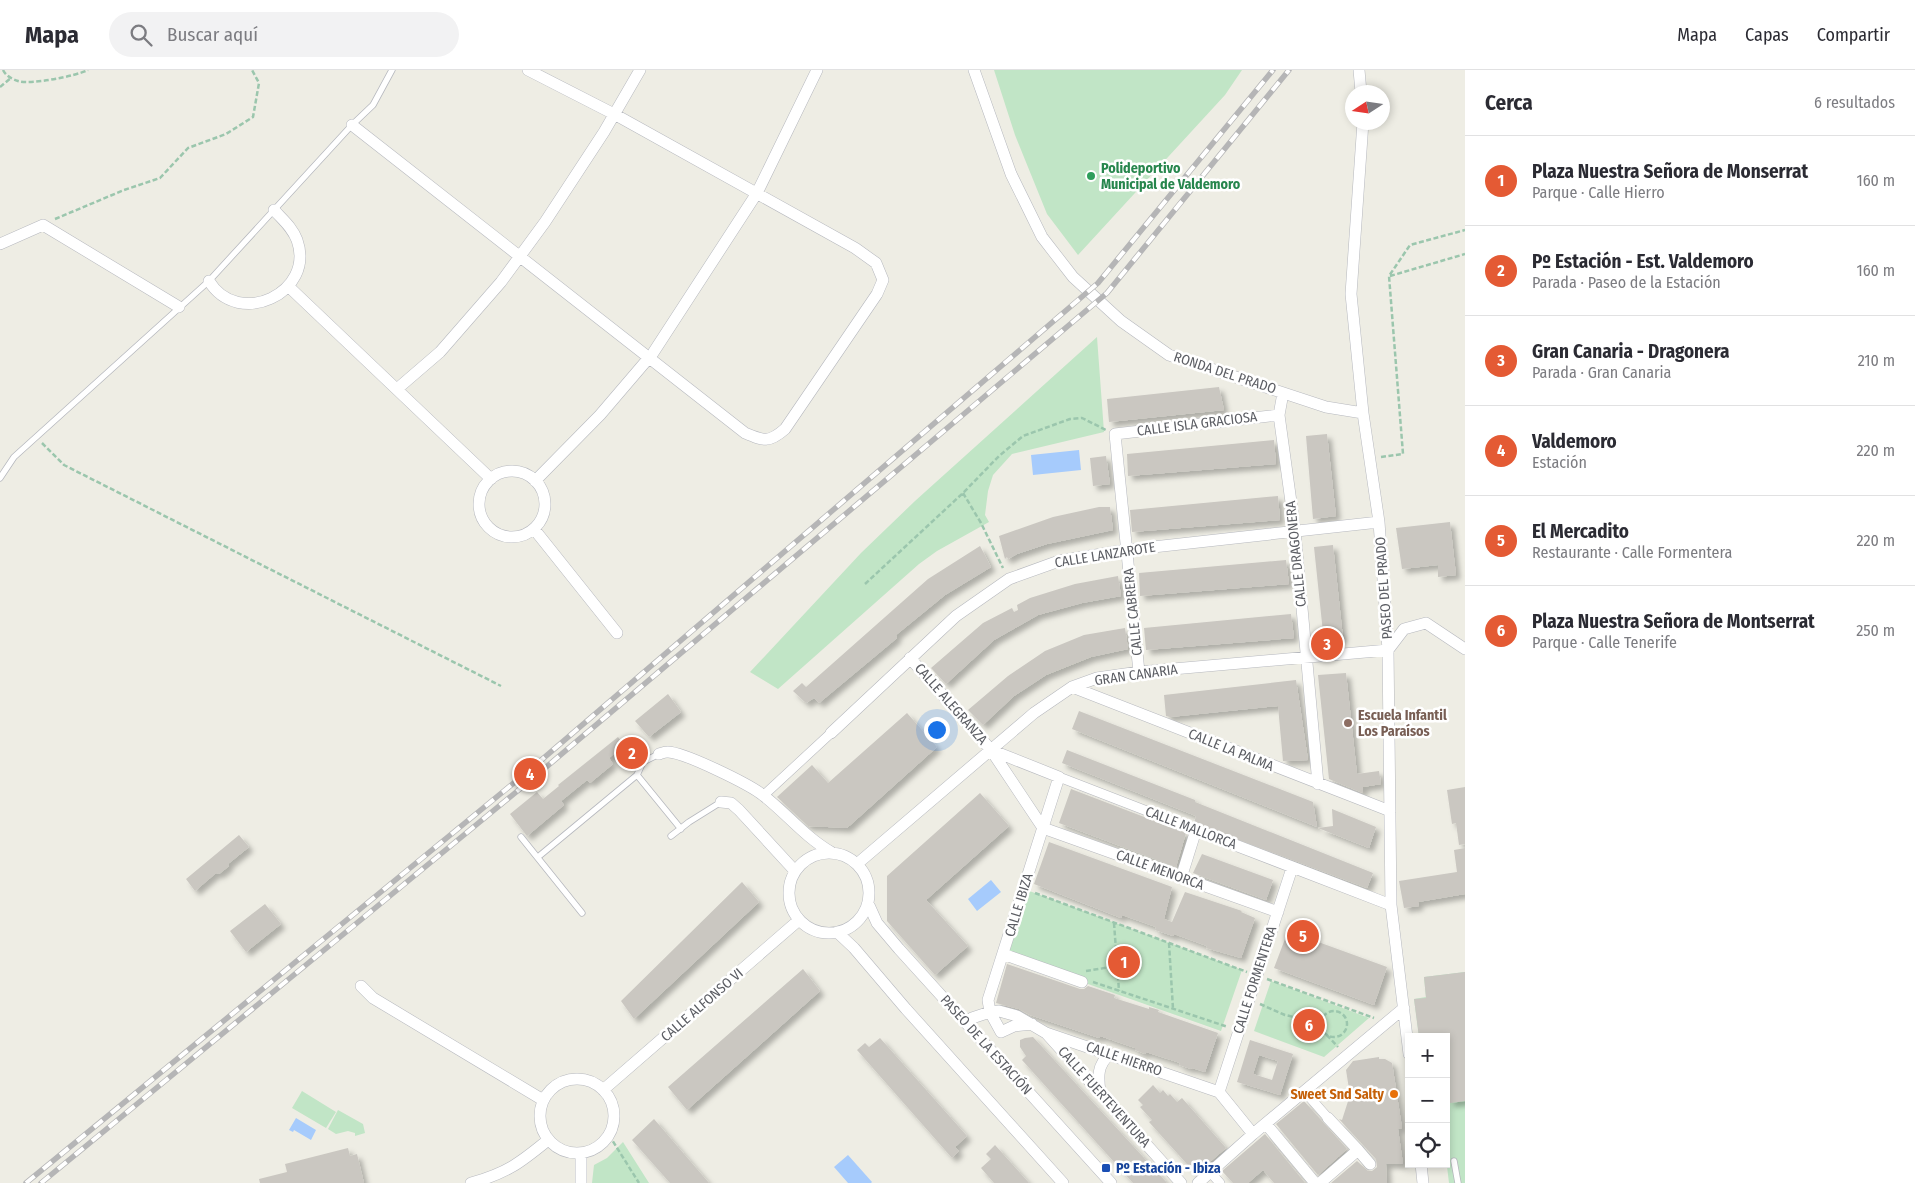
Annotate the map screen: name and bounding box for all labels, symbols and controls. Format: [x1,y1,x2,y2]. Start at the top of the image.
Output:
search box [109,12,459,57]
text: Mapa [25,21,79,49]
icon: search [127,21,155,49]
text: Buscar aquí [167,23,258,46]
text: Mapa [1677,24,1717,46]
text: Capas [1745,24,1789,46]
text: Compartir [1817,24,1890,46]
north arrow [1345,85,1390,130]
text: Cerca [1485,90,1533,116]
text: 6 resultados [1814,93,1895,112]
place label: Polideportivo Municipal de Valdemoro [1101,160,1241,193]
text: Plaza Nuestra Señora de Monserrat [1532,160,1808,183]
marker: Polideportivo Municipal de Valdemoro [1085,170,1097,182]
text: 1 [1498,171,1504,190]
text: 160 m [1856,171,1895,190]
text: Parque · Calle Hierro [1532,183,1665,202]
text: Pº Estación - Est. Valdemoro [1532,250,1754,273]
text: 2 [1497,261,1505,280]
text: 160 m [1856,261,1895,280]
text: Parada · Paseo de la Estación [1532,273,1721,292]
text: Gran Canaria - Dragonera [1532,340,1730,363]
street label: RONDA DEL PRADO [1172,348,1279,398]
text: 3 [1497,351,1505,370]
text: 210 m [1858,351,1895,370]
text: Parada · Gran Canaria [1532,363,1671,382]
street label: CALLE ISLA GRACIOSA [1136,408,1259,440]
text: Valdemoro [1532,430,1617,453]
text: 4 [1497,441,1505,460]
text: 220 m [1856,441,1895,460]
text: Estación [1532,453,1587,472]
street label: CALLE DRAGONERA [1282,499,1310,608]
text: El Mercadito [1532,520,1629,543]
text: 5 [1497,531,1505,550]
text: 220 m [1856,531,1895,550]
street label: PASEO DEL PRADO [1372,536,1396,640]
street label: CALLE LANZAROTE [1053,539,1157,571]
text: Restaurante · Calle Formentera [1532,543,1732,562]
street label: CALLE CABRERA [1120,567,1146,657]
text: Plaza Nuestra Señora de Montserrat [1532,610,1815,633]
text: 6 [1497,621,1505,640]
text: 250 m [1856,621,1895,640]
pin: 3 [1311,625,1343,663]
text: Parque · Calle Tenerife [1532,633,1677,652]
street label: CALLE ALEGRANZA [911,660,991,749]
street label: GRAN CANARIA [1093,661,1179,689]
place label: Escuela Infantil Los Paraísos [1358,707,1447,740]
your location [924,717,950,743]
marker: Escuela Infantil Los Paraísos [1342,717,1354,729]
street label: CALLE LA PALMA [1186,725,1277,775]
pin: 2 [616,734,648,772]
pin: 4 [514,755,546,793]
street label: CALLE MALLORCA [1143,803,1240,853]
street label: CALLE MENORCA [1114,846,1207,894]
street label: CALLE IBIZA [1001,870,1037,939]
pin: 5 [1287,917,1319,955]
street label: CALLE FORMENTERA [1230,923,1281,1036]
pin: 1 [1108,943,1140,981]
street label: CALLE ALFONSO VI [657,965,747,1045]
street label: PASEO DE LA ESTACIÓN [937,991,1036,1098]
pin: 6 [1293,1006,1325,1044]
map controls [1405,1033,1450,1168]
button: + [1405,1033,1450,1078]
street label: CALLE HIERRO [1084,1038,1164,1080]
street label: CALLE FUERTEVENTURA [1054,1043,1154,1151]
button: − [1405,1078,1450,1123]
place label: Sweet Snd Salty [1290,1086,1384,1103]
marker: Sweet Snd Salty [1388,1088,1400,1100]
button: locate [1405,1123,1450,1168]
place label: Pº Estación - Ibiza [1116,1160,1221,1177]
marker: Pº Estación - Ibiza [1100,1162,1112,1174]

